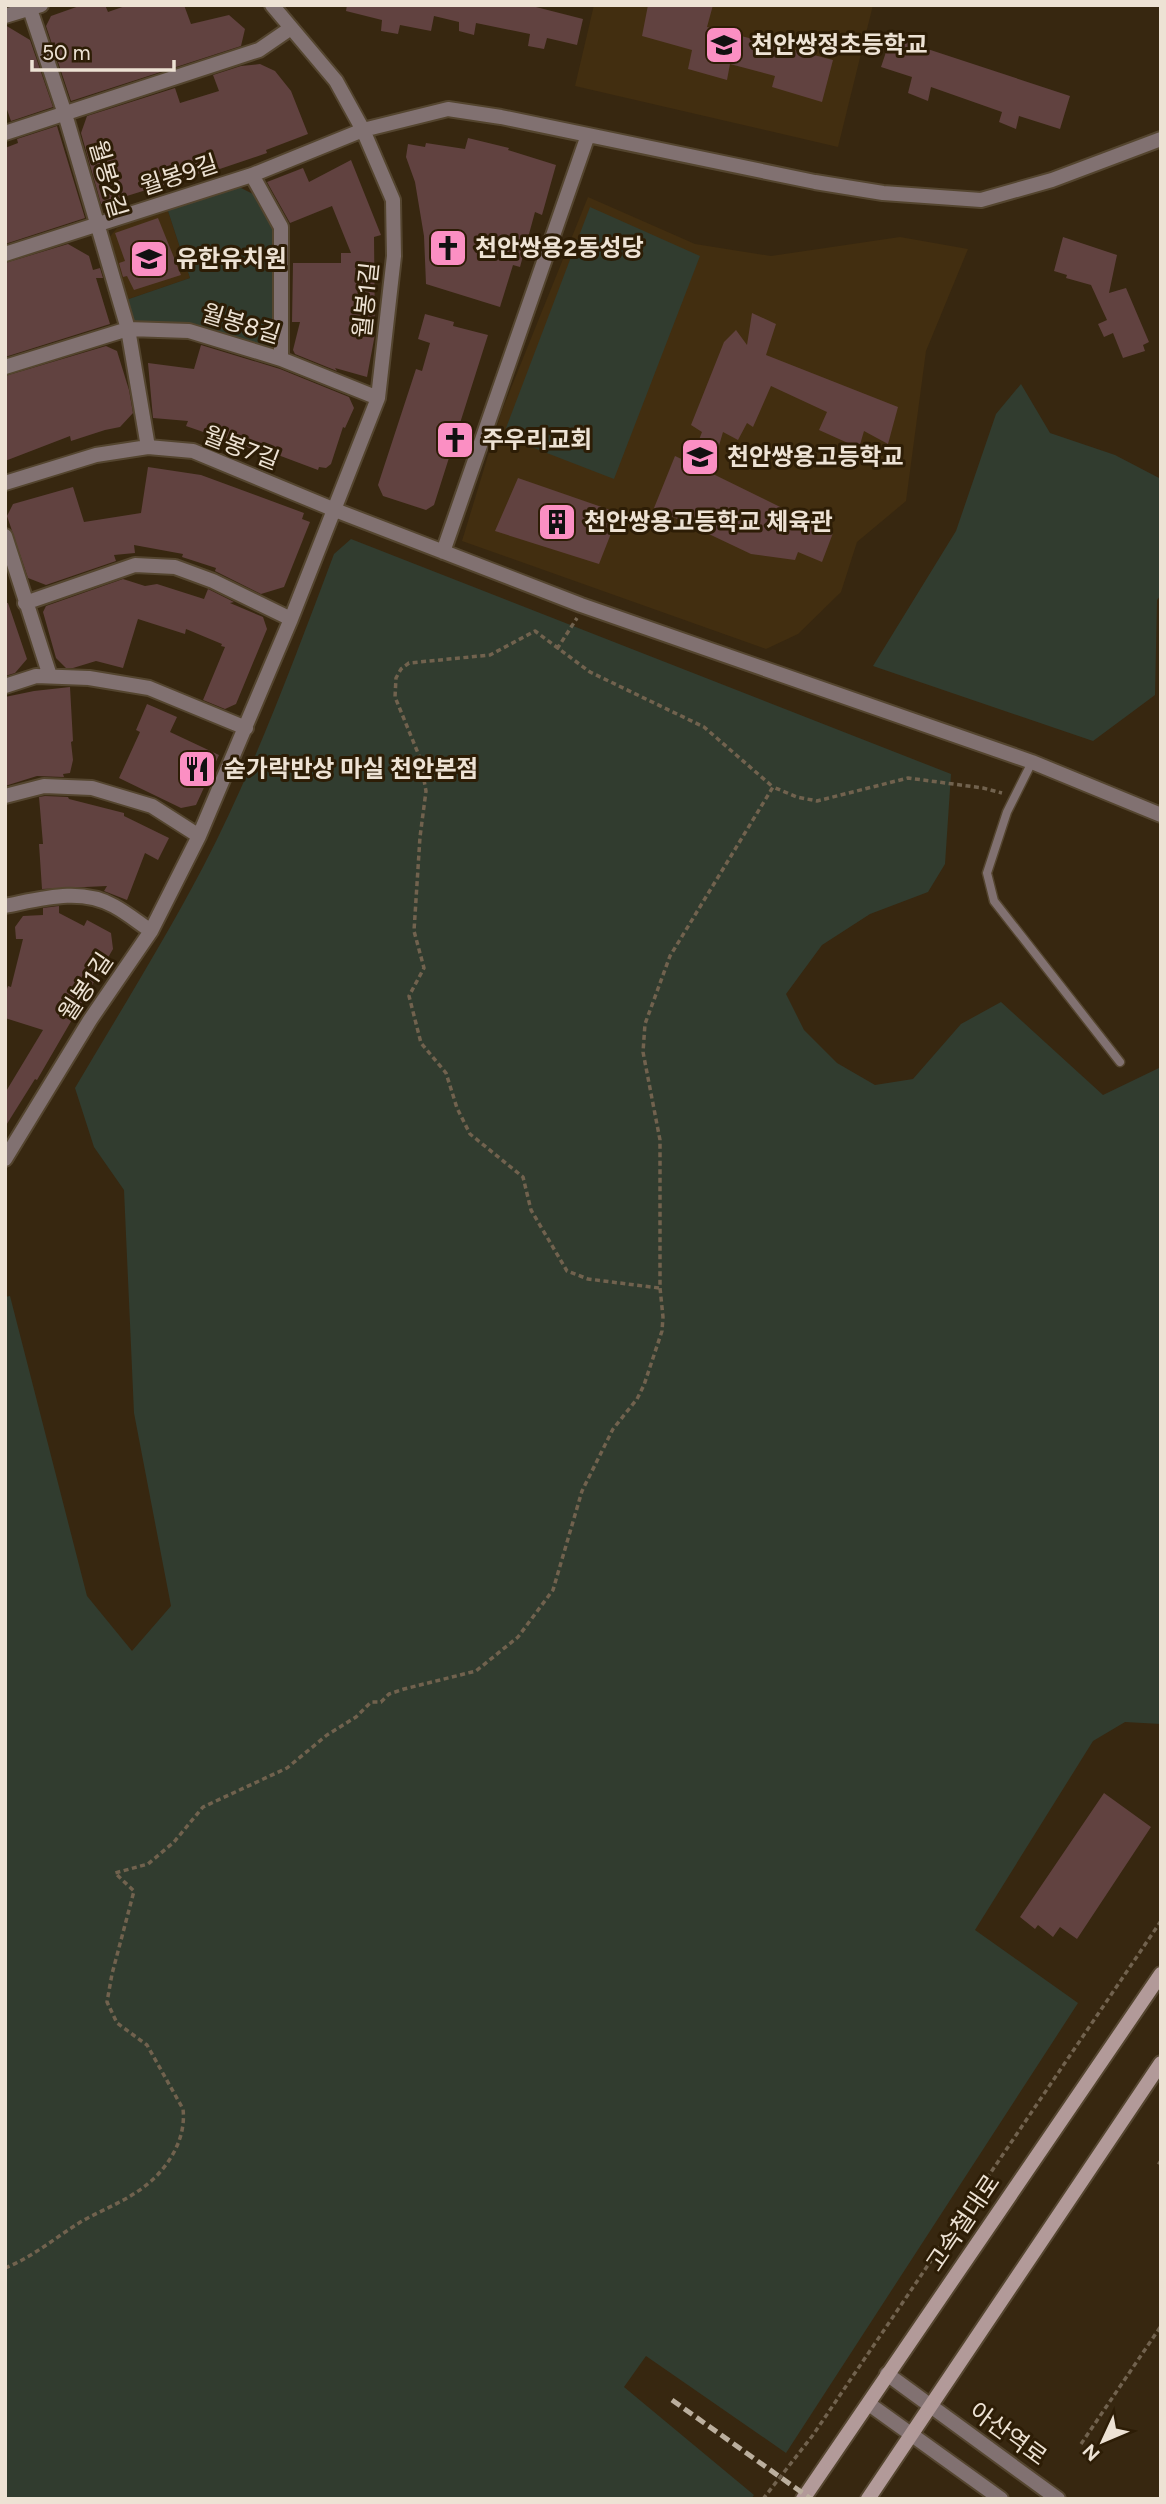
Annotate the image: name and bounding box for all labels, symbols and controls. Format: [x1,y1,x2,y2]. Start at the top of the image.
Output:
school or university icon: 천안쌍정초등학교 [703,24,745,66]
scale bar [32,28,173,72]
place label: 천안쌍정초등학교 [751,30,928,59]
text: 50 m [42,40,91,65]
street label: 월봉2길 [84,137,133,221]
street label: 월봉9길 [136,148,221,201]
church icon: 천안쌍용2동성당 [427,227,469,269]
place label: 천안쌍용2동성당 [475,233,643,262]
school or university icon: 유한유치원 [128,238,170,280]
place label: 유한유치원 [176,244,286,273]
street label: 월봉1길 [347,261,384,339]
street label: 월봉8길 [198,298,284,349]
church icon: 주우리교회 [434,419,476,461]
street label: 월봉7길 [199,420,283,475]
place label: 주우리교회 [482,425,592,454]
school or university icon: 천안쌍용고등학교 [679,436,721,478]
place label: 천안쌍용고등학교 [727,442,904,471]
building icon: 천안쌍용고등학교 체육관 [536,501,578,543]
place label: 천안쌍용고등학교 체육관 [584,507,833,536]
restaurant icon: 숟가락반상 마실 천안본점 [176,748,218,790]
place label: 숟가락반상 마실 천안본점 [224,754,478,783]
street label: 월봉1길 [52,947,119,1026]
street label: 고속철대로 [920,2169,1005,2277]
street label: 아산역로 [964,2396,1053,2471]
north arrow [1068,2406,1138,2476]
text: N [1078,2439,1105,2466]

